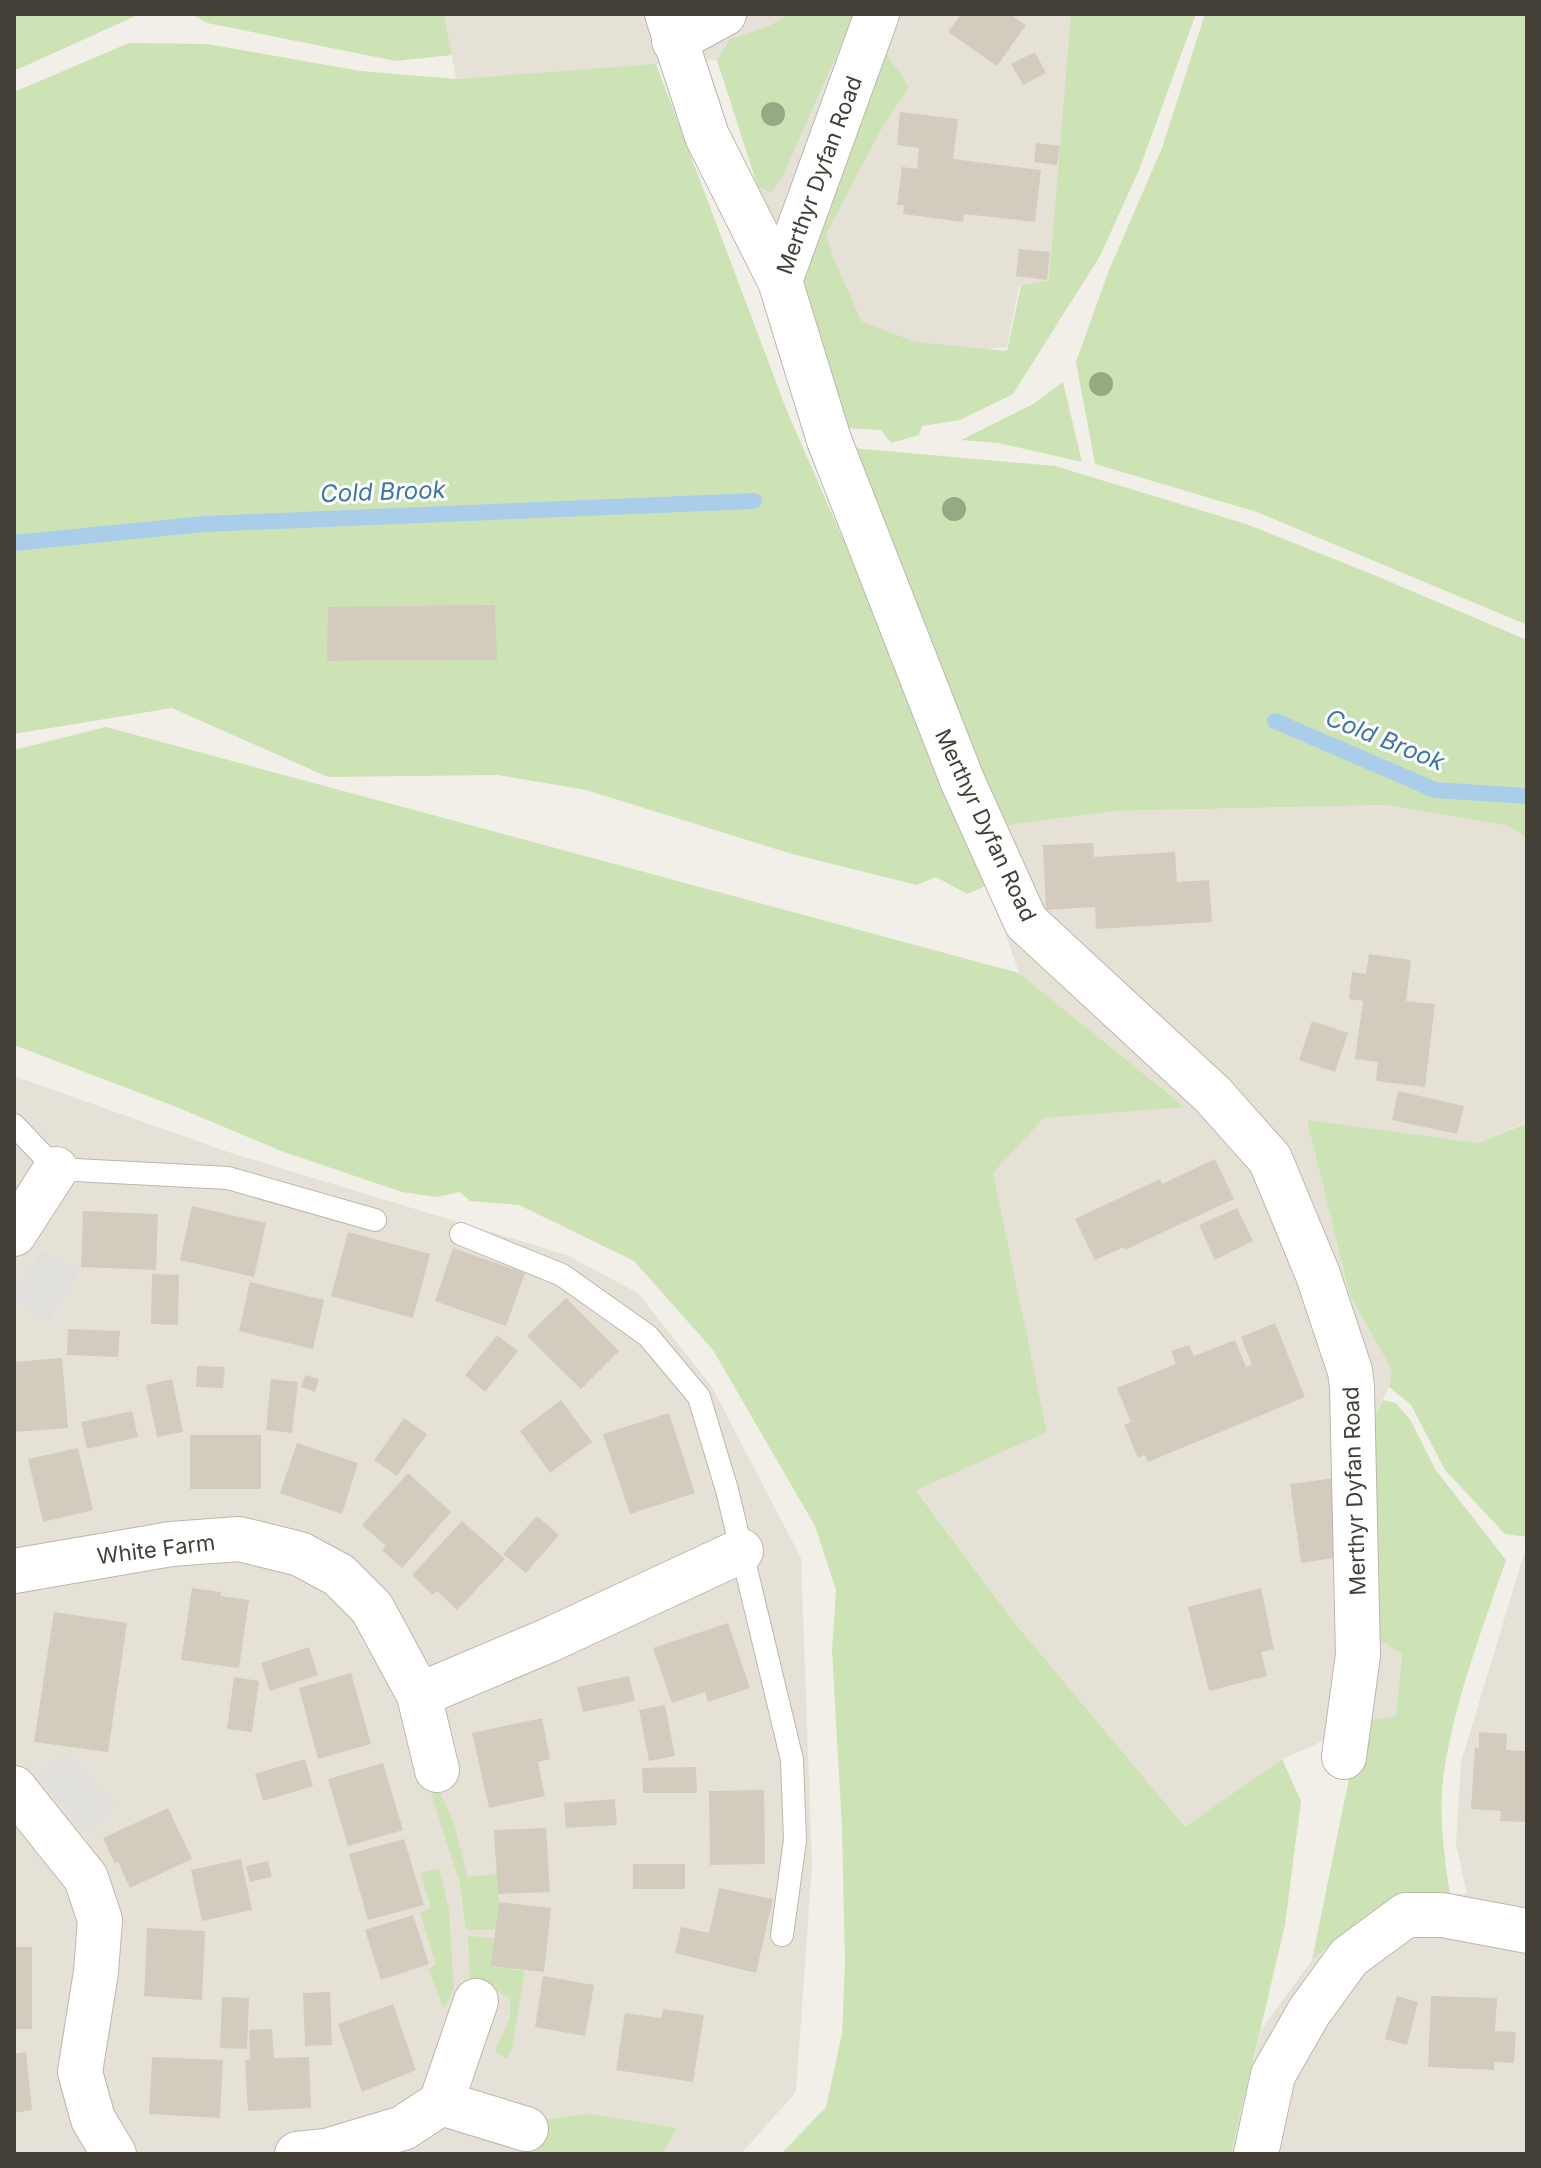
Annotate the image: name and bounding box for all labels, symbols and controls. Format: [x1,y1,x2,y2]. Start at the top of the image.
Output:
street label: Merthyr Dyfan Road [771,72,867,278]
water label: Cold Brook [320,475,447,508]
water label: Cold Brook [1322,703,1450,777]
street label: Merthyr Dyfan Road [930,725,1042,925]
street label: Merthyr Dyfan Road [1337,1386,1371,1596]
street label: White Farm [95,1529,217,1569]

